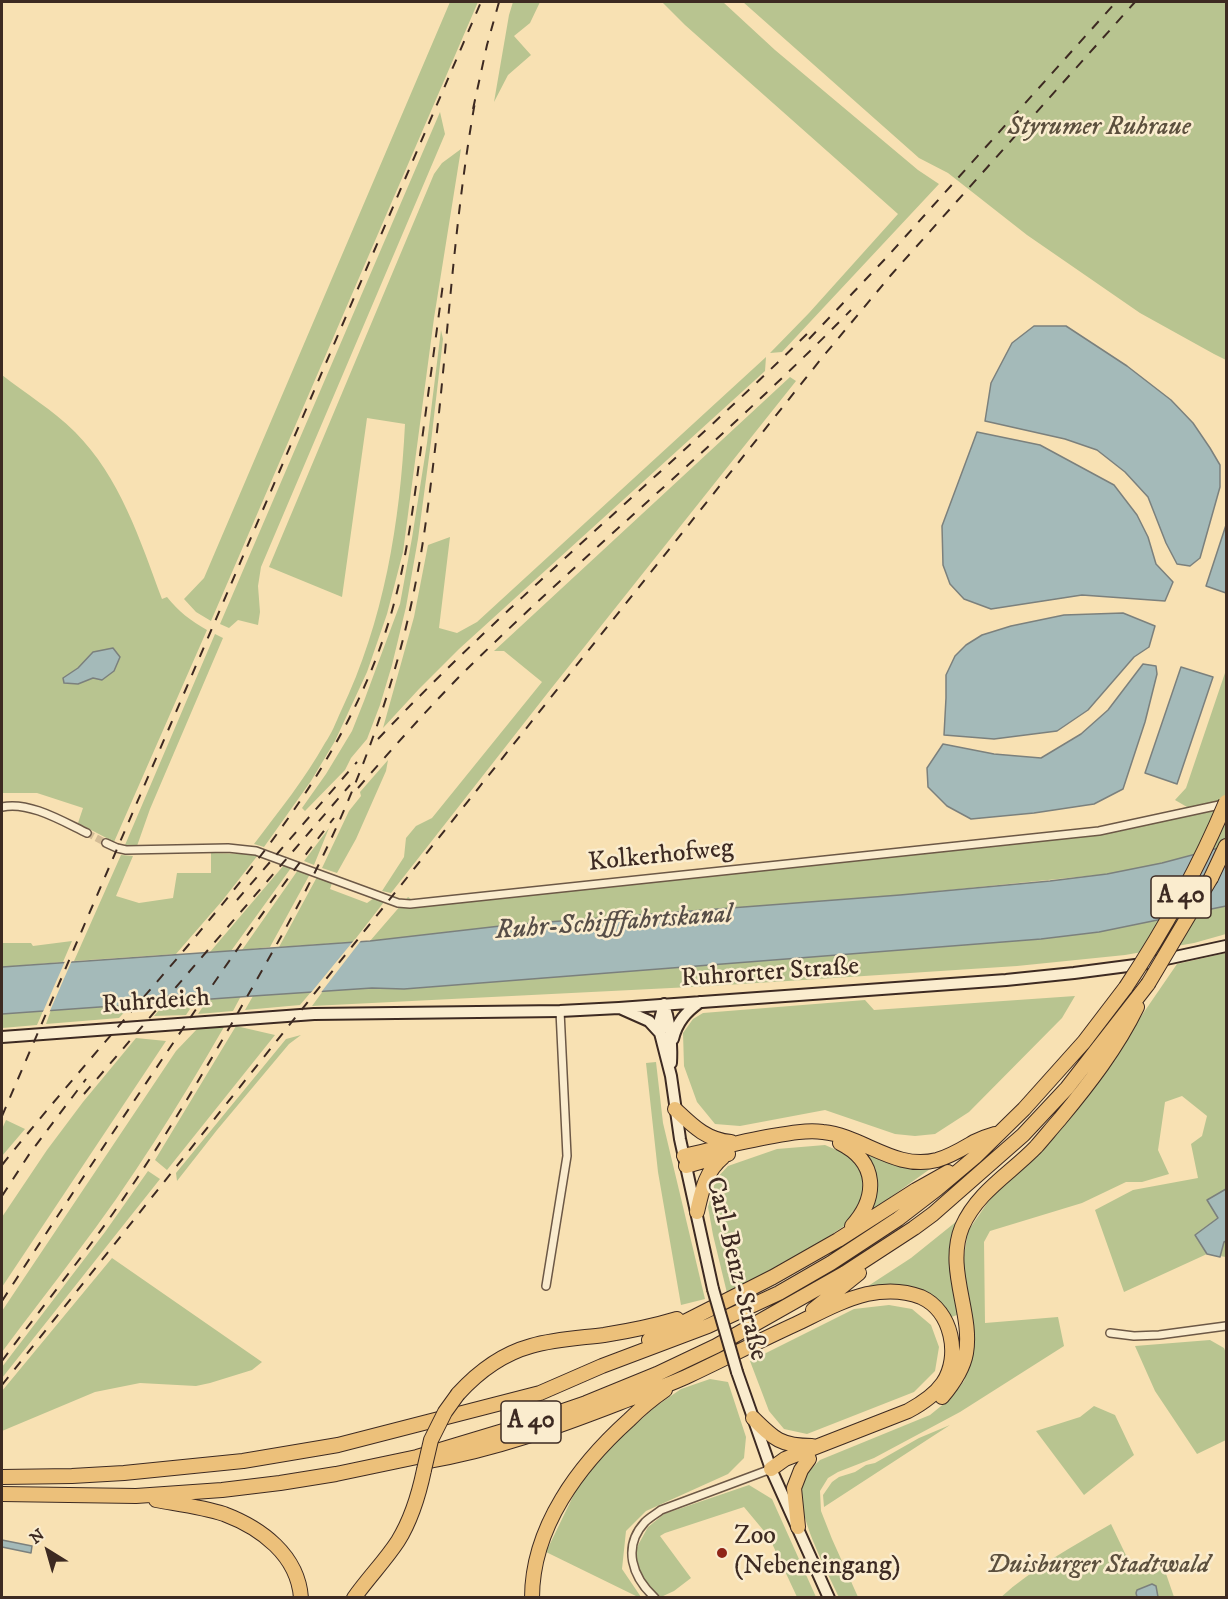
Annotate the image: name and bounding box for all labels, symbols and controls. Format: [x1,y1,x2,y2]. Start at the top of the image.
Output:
park label: Styrumer Ruhraue [1007,113,1191,145]
street label: Kolkerhofweg [587,834,735,880]
road number: A 40 [1151,876,1211,918]
water label: Ruhr-Schifffahrtskanal [494,900,734,948]
street label: Ruhrorter Straße [680,952,860,996]
street label: Ruhrdeich [101,984,211,1022]
street label: Carl-Benz-Straße [697,1174,773,1364]
road number: A 40 [501,1401,561,1443]
north arrow [18,1521,78,1581]
place label: Zoo (Nebeneingang) [734,1522,901,1583]
text: N [26,1525,48,1549]
marker: Zoo (Nebeneingang) [715,1546,729,1560]
park label: Duisburger Stadtwald [986,1551,1210,1583]

